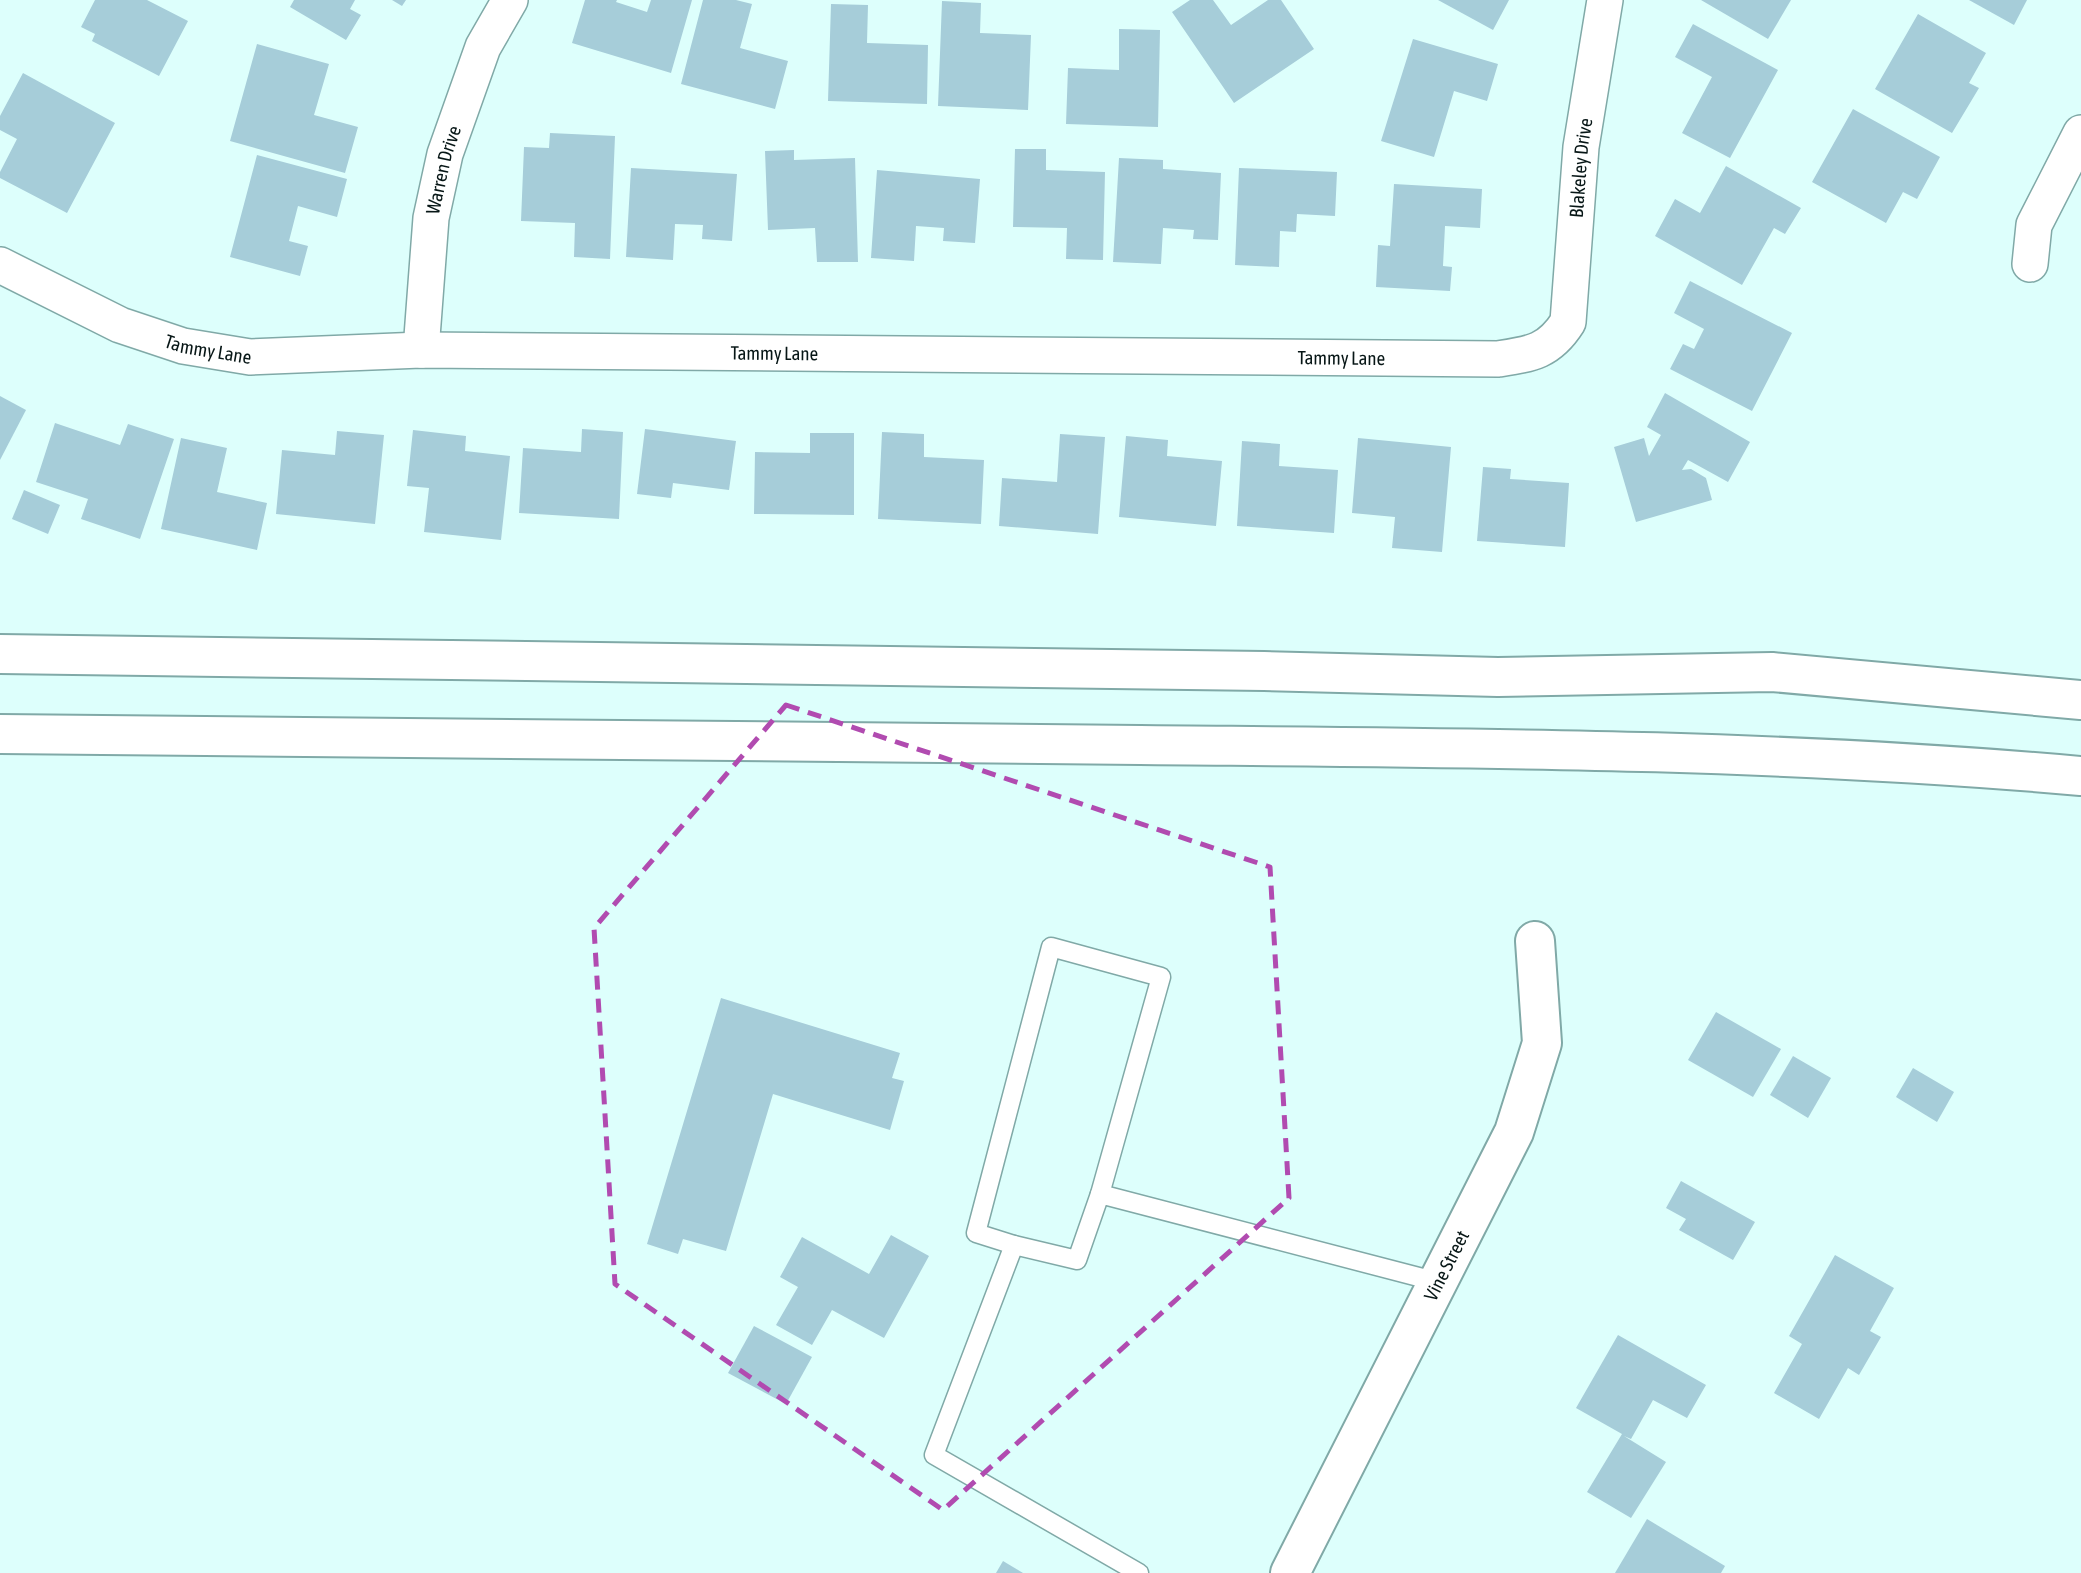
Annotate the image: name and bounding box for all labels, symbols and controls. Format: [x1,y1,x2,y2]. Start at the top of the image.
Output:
street label: Blakeley Drive [1565,116,1597,219]
street label: Warren Drive [421,123,465,216]
street label: Tammy Lane [162,330,253,368]
street label: Tammy Lane [730,342,818,364]
street label: Tammy Lane [1297,346,1385,369]
street label: Vine Street [1419,1227,1473,1304]

